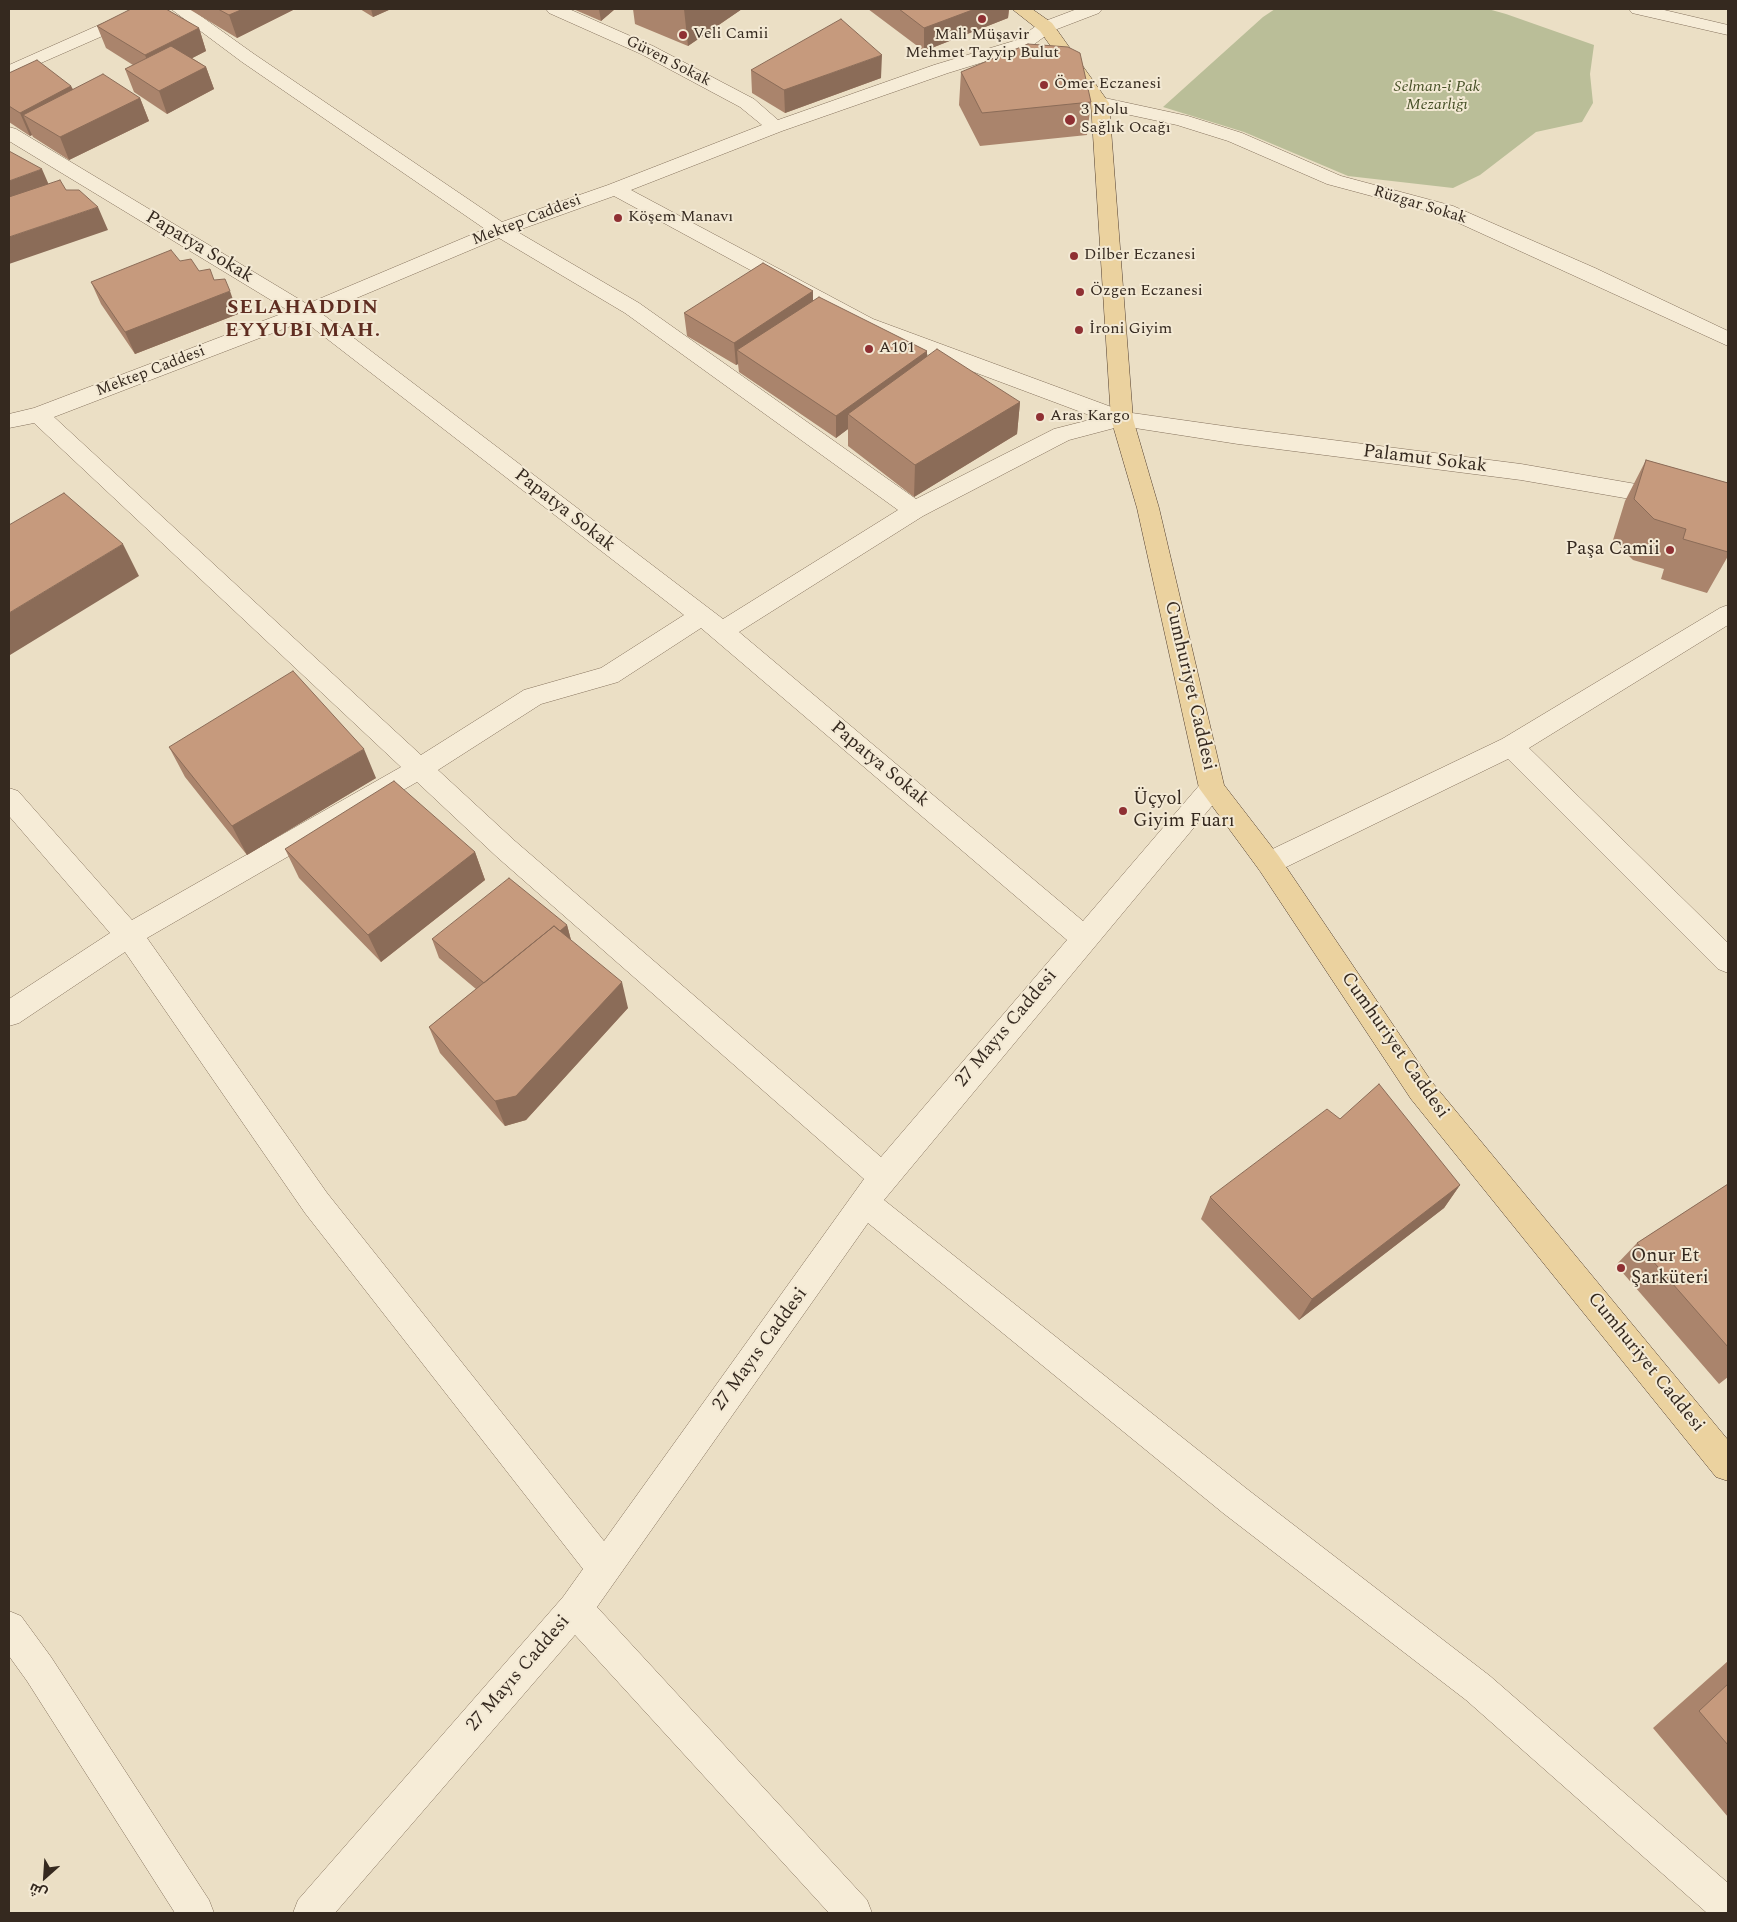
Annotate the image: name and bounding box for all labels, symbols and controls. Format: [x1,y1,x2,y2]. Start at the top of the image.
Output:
marker: Mali Müşavir Mehmet Tayyip Bulut [976,13,988,25]
place label: Veli Camii [693,25,769,45]
place label: Mali Müşavir Mehmet Tayyip Bulut [905,26,1059,64]
marker: Veli Camii [677,29,689,41]
street label: Güven Sokak [622,32,714,92]
place label: Ömer Eczanesi [1054,75,1161,95]
park label: Selman-i Pak Mezarlığı [1394,78,1480,116]
marker: Ömer Eczanesi [1038,79,1050,91]
place label: 3 Nolu Sağlık Ocağı [1081,101,1171,139]
marker: 3 Nolu Sağlık Ocağı [1063,113,1077,127]
street label: Rüzgar Sokak [1371,183,1469,229]
street label: Mektep Caddesi [470,191,584,251]
street label: Papatya Sokak [141,207,257,289]
place label: Köşem Manavı [628,208,733,228]
marker: Köşem Manavı [612,212,624,224]
place label: Dilber Eczanesi [1084,246,1196,266]
marker: Dilber Eczanesi [1068,250,1080,262]
place label: Özgen Eczanesi [1090,282,1203,302]
marker: Özgen Eczanesi [1074,286,1086,298]
district label: SELAHADDIN EYYUBI MAH. [224,297,382,344]
place label: İroni Giyim [1089,320,1172,340]
marker: İroni Giyim [1073,324,1085,336]
place label: A101 [879,339,915,359]
street label: Mektep Caddesi [94,342,208,402]
marker: A101 [863,343,875,355]
place label: Aras Kargo [1050,407,1130,427]
marker: Aras Kargo [1034,411,1046,423]
street label: Palamut Sokak [1362,441,1488,479]
street label: Papatya Sokak [509,464,619,558]
place label: Paşa Camii [1565,539,1660,561]
marker: Paşa Camii [1664,544,1676,556]
street label: Cumhuriyet Caddesi [1158,599,1220,773]
street label: Papatya Sokak [825,717,933,813]
place label: Üçyol Giyim Fuarı [1133,789,1235,833]
marker: Üçyol Giyim Fuarı [1117,805,1129,817]
street label: 27 Mayıs Caddesi [951,965,1063,1093]
street label: Cumhuriyet Caddesi [1335,968,1453,1124]
place label: Onur Et Şarküteri [1631,1246,1709,1290]
marker: Onur Et Şarküteri [1615,1262,1627,1274]
street label: 27 Mayıs Caddesi [709,1284,813,1416]
street label: Cumhuriyet Caddesi [1582,1288,1708,1438]
street label: 27 Mayıs Caddesi [462,1611,576,1737]
north arrow [20,1852,70,1902]
text: ش [26,1878,51,1904]

